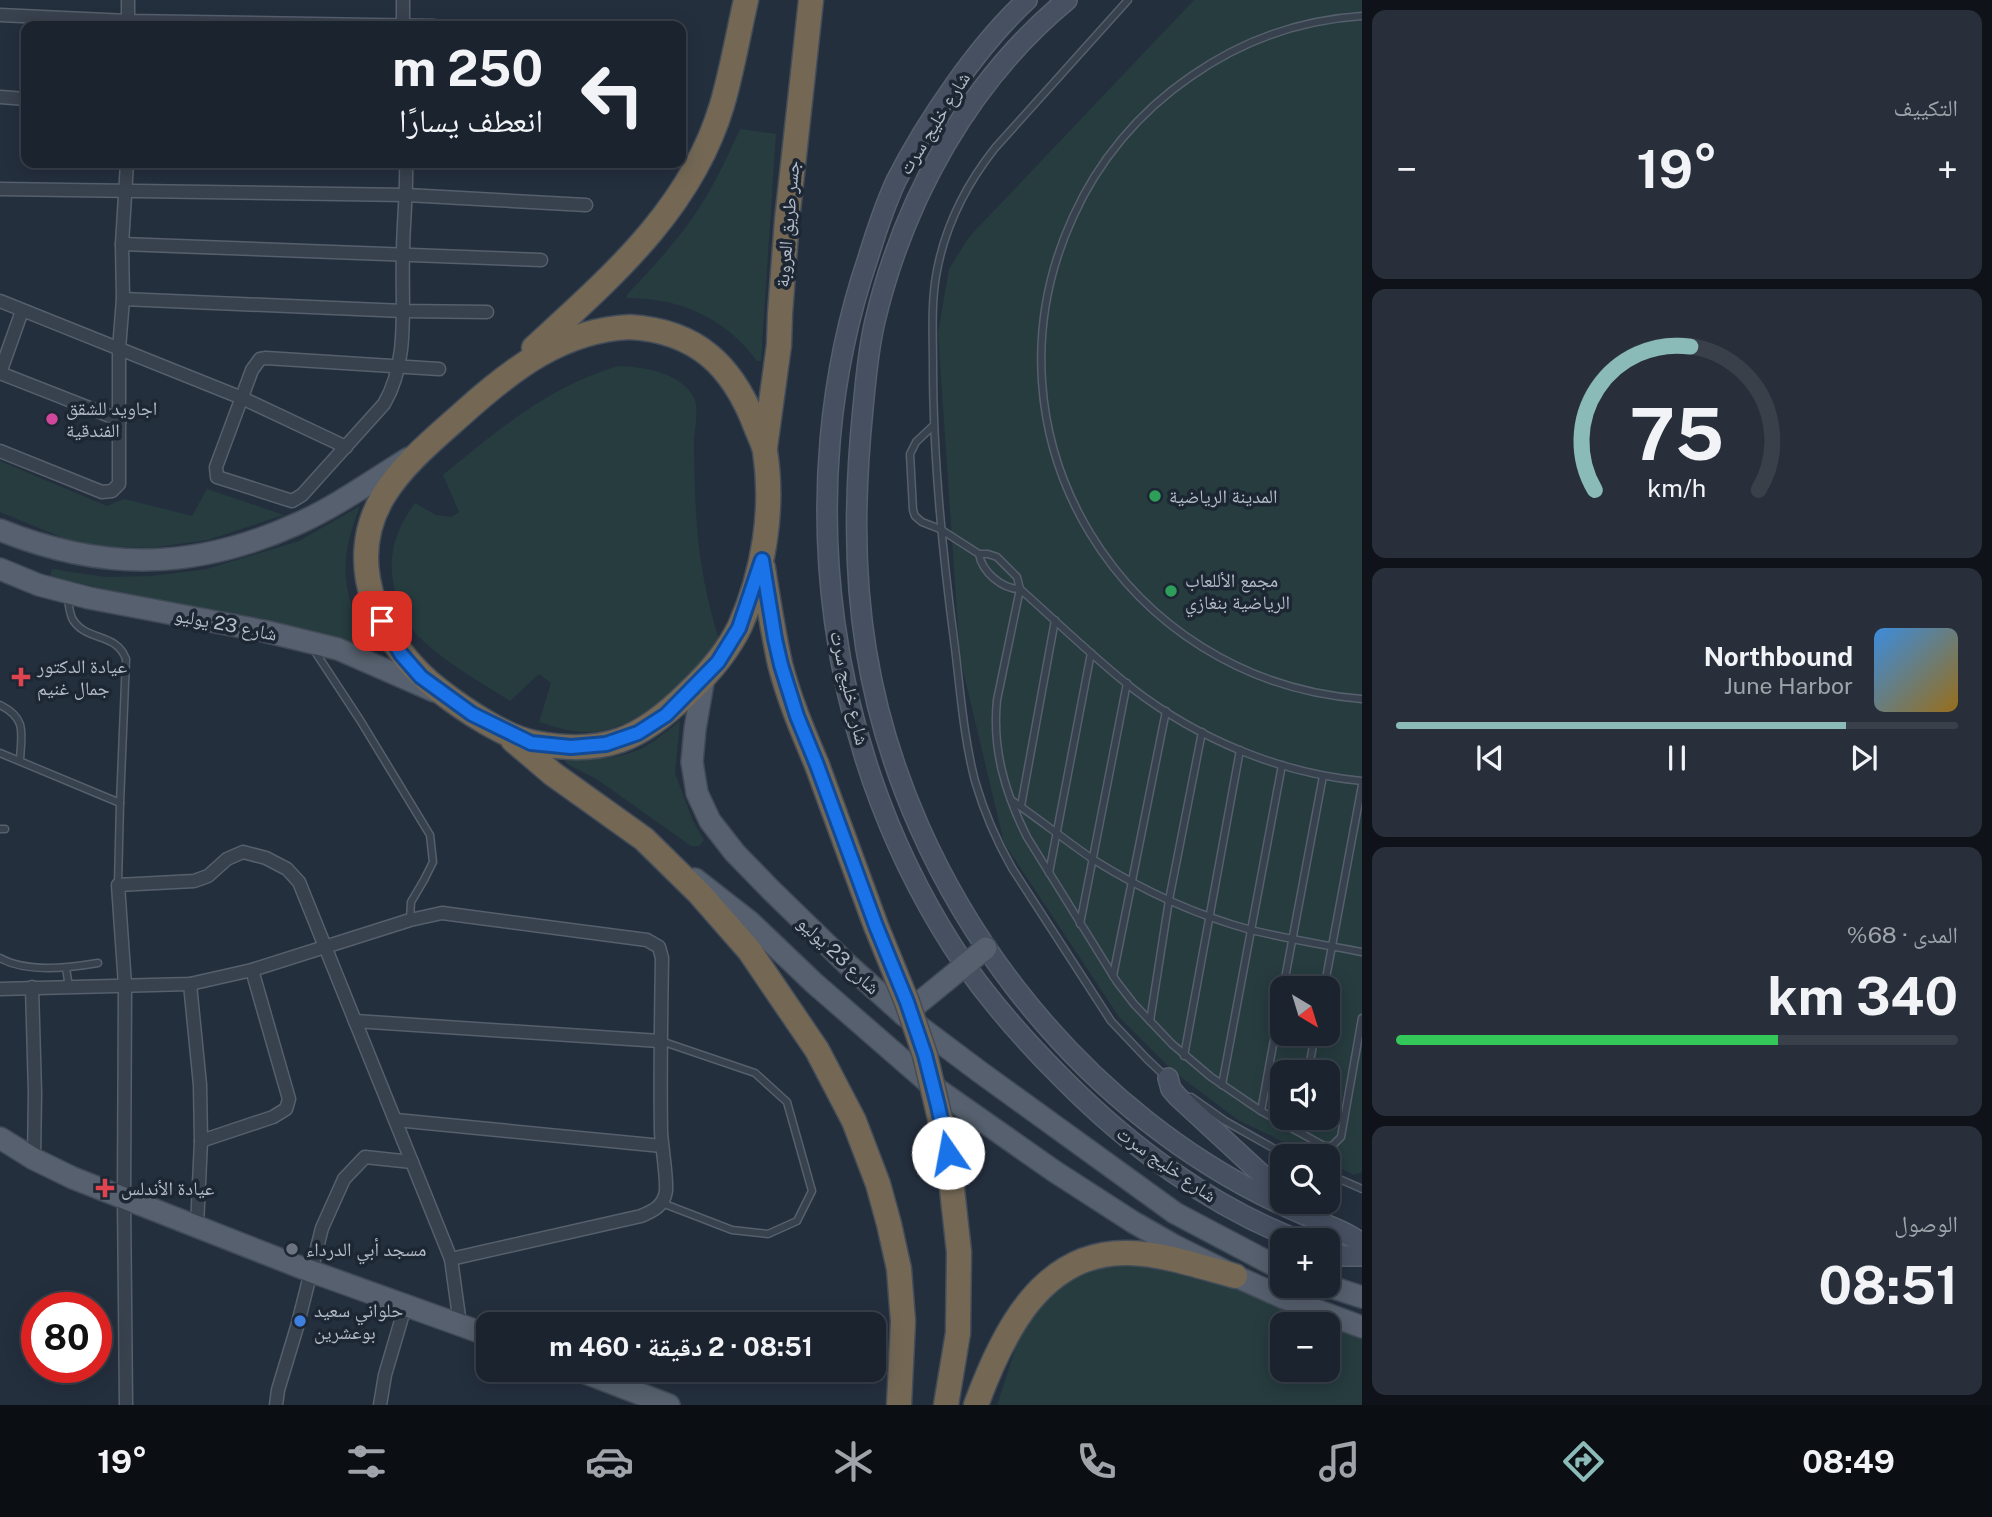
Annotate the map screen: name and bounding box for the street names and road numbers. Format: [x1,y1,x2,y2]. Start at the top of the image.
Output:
street label: شارع خليج سرت [894,68,976,179]
street label: جسر طريق العروبة [770,160,805,288]
street label: شارع 23 يوليو [173,603,279,646]
street label: شارع خليج سرت [824,629,874,748]
street label: شارع 23 يوليو [793,912,884,999]
street label: شارع خليج سرت [1112,1122,1221,1208]

